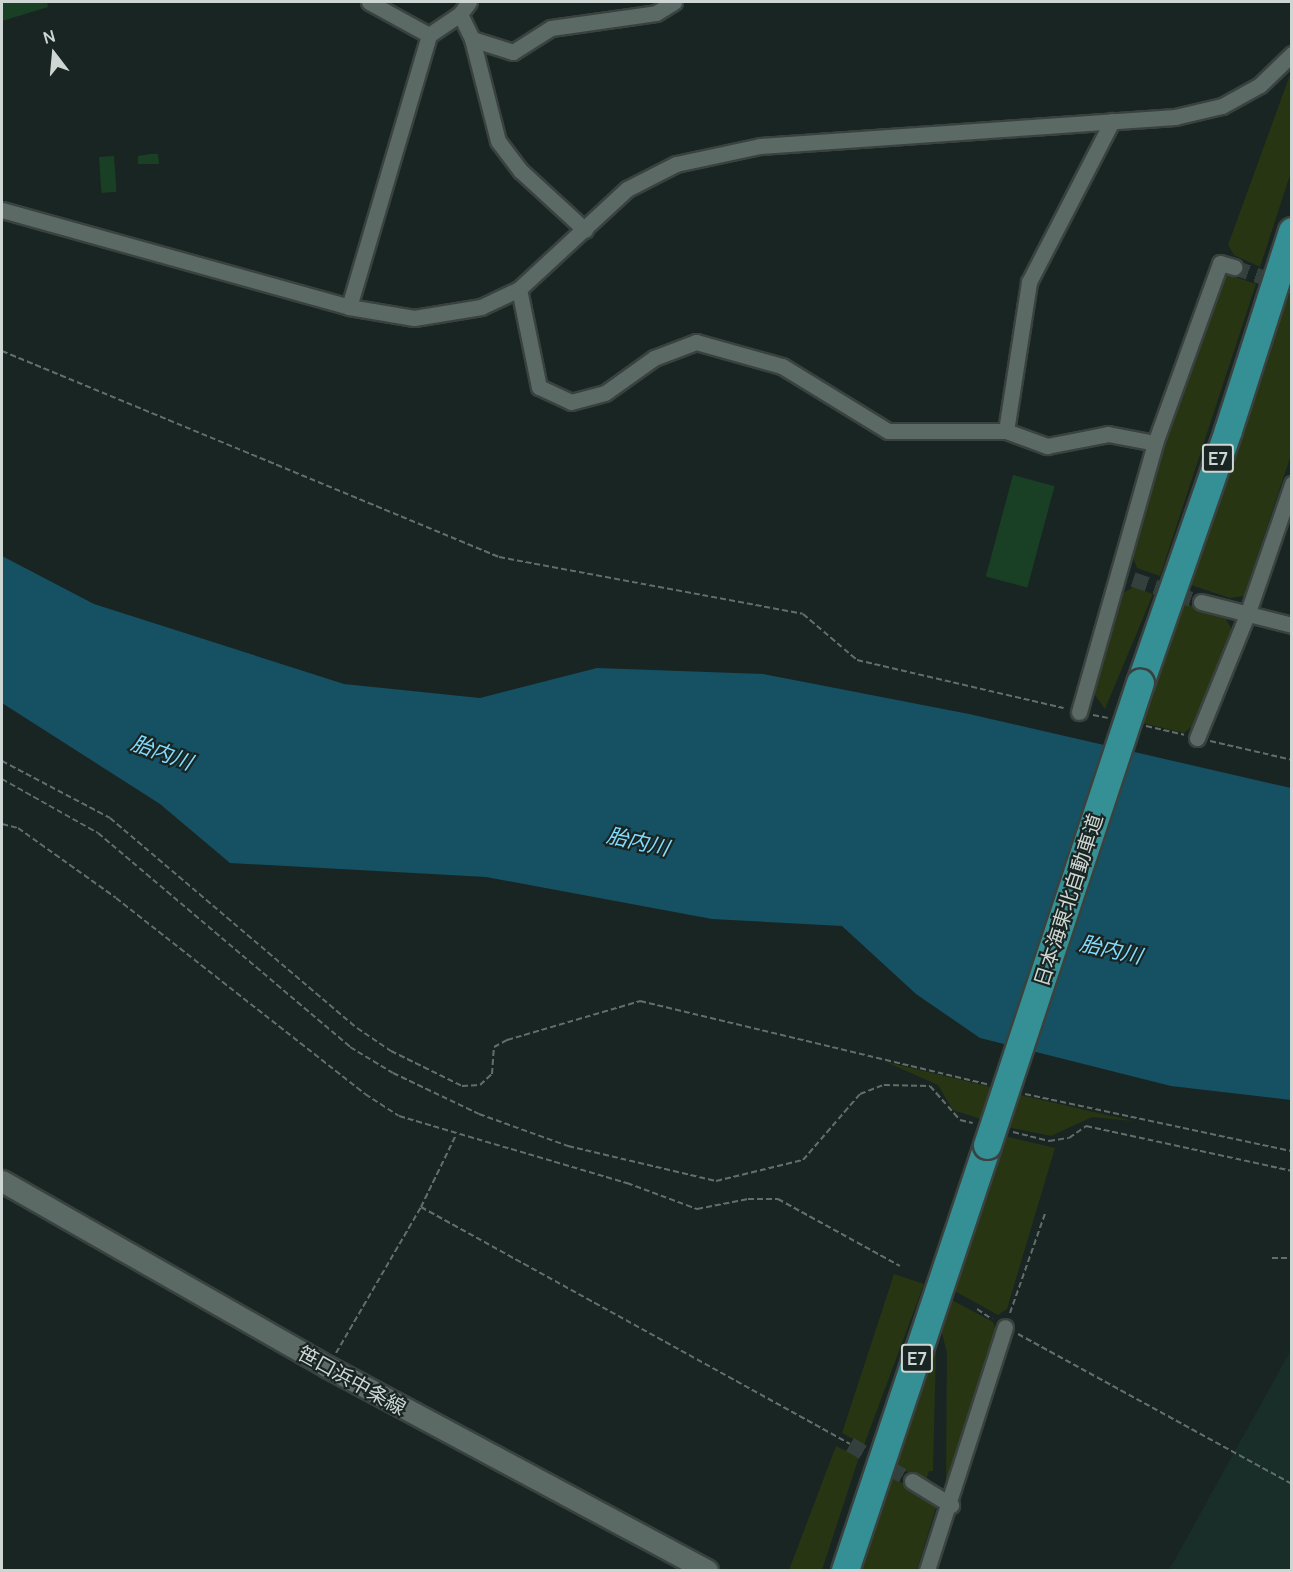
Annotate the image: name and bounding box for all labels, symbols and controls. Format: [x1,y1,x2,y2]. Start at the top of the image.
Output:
north arrow [24,24,84,84]
text: N [40,25,58,49]
road number: E7 [1202,443,1234,473]
water label: 胎内川 [128,729,196,775]
street label: 日本海東北自動車道 [1029,811,1107,989]
water label: 胎内川 [604,822,672,860]
water label: 胎内川 [1077,930,1145,968]
street label: 笹口浜中条線 [294,1340,410,1420]
road number: E7 [900,1343,934,1373]

